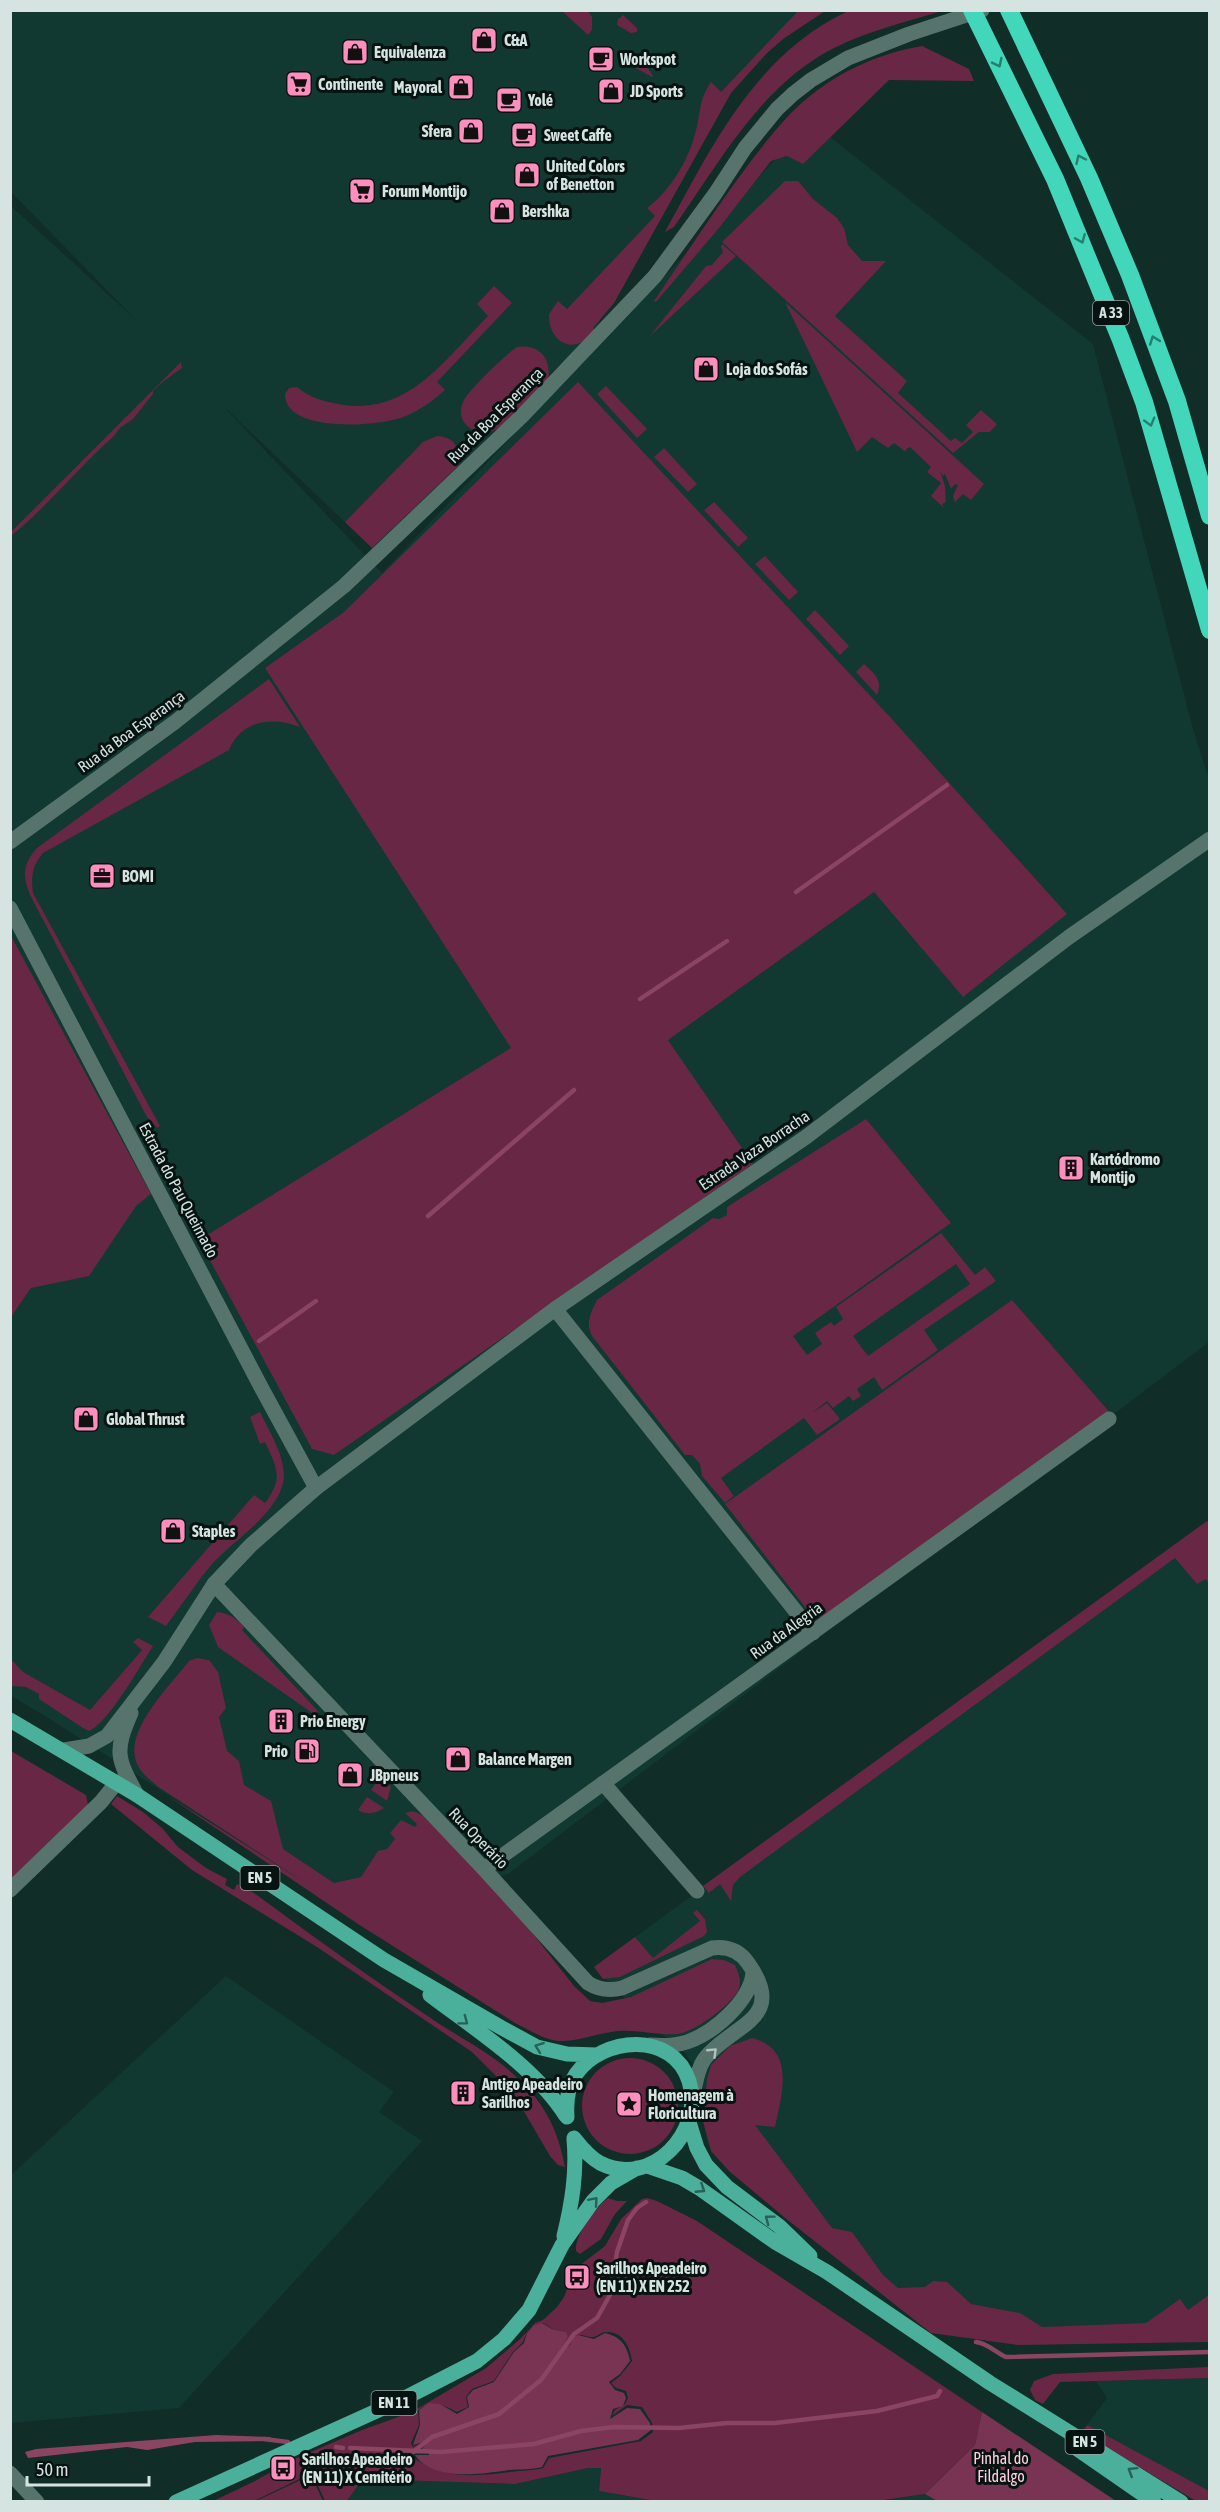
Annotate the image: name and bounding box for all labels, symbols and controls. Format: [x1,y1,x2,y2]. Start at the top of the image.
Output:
shop icon: C&A [469,25,499,55]
place label: C&A [504,31,528,49]
shop icon: Equivalenza [340,37,370,67]
place label: Equivalenza [374,43,446,61]
cafe icon: Workspot [586,44,616,74]
place label: Workspot [619,50,676,68]
one-way arrow [991,57,1003,68]
supermarket icon: Continente [284,69,314,99]
shop icon: Mayoral [446,72,476,102]
place label: Continente [318,75,383,93]
shop icon: JD Sports [596,76,626,106]
place label: Mayoral [394,78,443,96]
place label: JD Sports [629,82,683,100]
cafe icon: Yolé [494,85,524,115]
place label: Yolé [527,91,553,109]
shop icon: Sfera [456,116,486,146]
cafe icon: Sweet Caffe [509,120,539,150]
place label: Sfera [422,122,452,140]
place label: Sweet Caffe [544,126,612,144]
one-way arrow [1076,155,1088,166]
place label: United Colors of Benetton [546,157,625,193]
shop icon: United Colors of Benetton [512,160,542,190]
supermarket icon: Forum Montijo [347,176,377,206]
place label: Forum Montijo [382,182,468,200]
shop icon: Bershka [487,196,517,226]
place label: Bershka [522,202,569,220]
one-way arrow [1074,233,1086,244]
road number: A 33 [1093,301,1129,325]
one-way arrow [1149,335,1162,345]
shop icon: Loja dos Sofás [691,354,721,384]
place label: Loja dos Sofás [726,360,808,378]
street label: Rua da Boa Esperança [444,364,547,467]
one-way arrow [1143,416,1155,427]
street label: Rua da Boa Esperança [74,686,188,777]
office icon: BOMI [87,861,117,891]
place label: BOMI [122,867,154,885]
street label: Estrada Vaza Borracha [695,1106,813,1194]
street label: Estrada do Pau Queimado [136,1119,222,1261]
place label: Kartódromo Montijo [1090,1150,1161,1186]
building icon: Kartódromo Montijo [1056,1153,1086,1183]
shop icon: Global Thrust [71,1404,101,1434]
place label: Global Thrust [106,1410,185,1428]
shop icon: Staples [158,1516,188,1546]
place label: Staples [192,1522,236,1540]
street label: Rua da Alegria [747,1598,826,1663]
building icon: Prio Energy [266,1706,296,1736]
place label: Prio Energy [300,1712,366,1730]
fuel station icon: Prio [292,1736,322,1766]
place label: Prio [264,1742,288,1760]
shop icon: Balance Margen [443,1744,473,1774]
place label: Balance Margen [478,1750,572,1768]
shop icon: JBpneus [335,1760,365,1790]
place label: JBpneus [369,1766,419,1784]
street label: Rua Operário [445,1804,512,1873]
road number: EN 5 [240,1866,280,1890]
one-way arrow [458,2014,469,2025]
one-way arrow [534,2041,545,2054]
one-way arrow [706,2048,716,2059]
place label: Antigo Apeadeiro Sarilhos [481,2075,584,2111]
building icon: Antigo Apeadeiro Sarilhos [448,2078,478,2108]
place label: Homenagem à Floricultura [648,2086,734,2122]
place icon: Homenagem à Floricultura [614,2089,644,2119]
one-way arrow [695,2182,705,2194]
one-way arrow [587,2197,598,2208]
one-way arrow [764,2215,775,2226]
place label: Sarilhos Apeadeiro (EN 11) X EN 252 [596,2259,707,2295]
bus stop icon: Sarilhos Apeadeiro (EN 11) X EN 252 [562,2262,592,2292]
road number: EN 11 [372,2391,416,2415]
road number: EN 5 [1066,2430,1104,2454]
scale bar [27,2449,148,2487]
park label: Pinhal do Fildalgo [973,2449,1029,2486]
place label: Sarilhos Apeadeiro (EN 11) X Cemitério [302,2450,413,2486]
bus stop icon: Sarilhos Apeadeiro (EN 11) X Cemitério [268,2453,298,2483]
text: 50 m [36,2459,68,2480]
one-way arrow [1127,2467,1138,2478]

